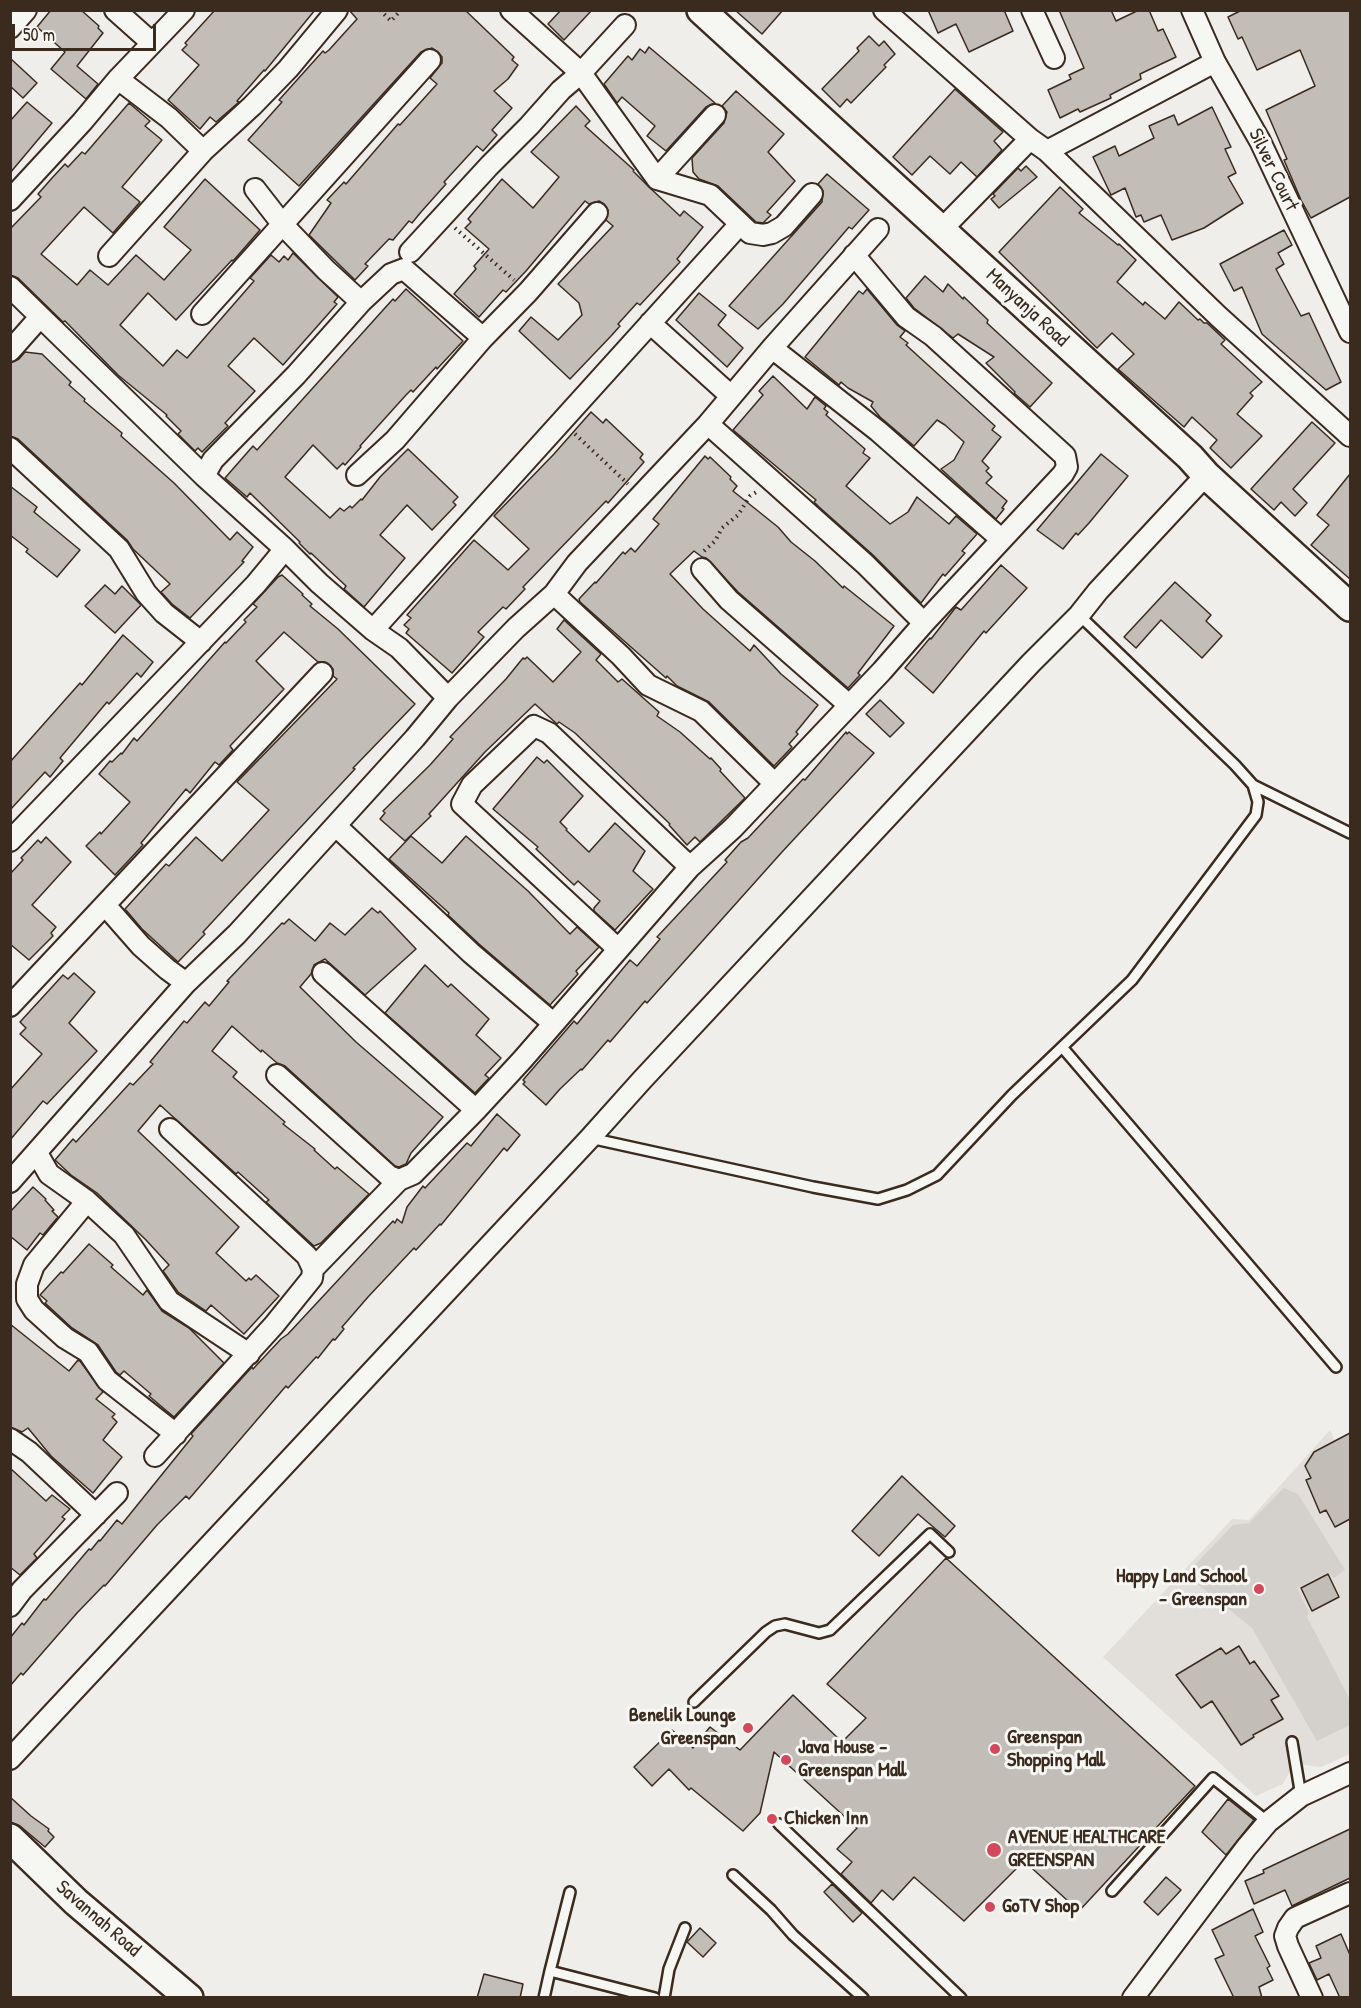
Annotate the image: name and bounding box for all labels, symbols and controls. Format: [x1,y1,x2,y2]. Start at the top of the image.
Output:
scale bar [15,12,159,50]
text: 50 m [23,22,55,47]
street label: Silver Court [1243,125,1303,215]
street label: Manyanja Road [981,264,1073,352]
place label: Happy Land School - Greenspan [1116,1565,1247,1612]
marker: Happy Land School - Greenspan [1252,1582,1266,1596]
place label: Benelik Lounge Greenspan [629,1704,736,1751]
marker: Benelik Lounge Greenspan [741,1721,755,1735]
place label: Greenspan Shopping Mall [1007,1726,1105,1773]
place label: Java House - Greenspan Mall [798,1736,906,1783]
marker: Greenspan Shopping Mall [988,1742,1002,1756]
marker: Java House - Greenspan Mall [779,1753,793,1767]
place label: Chicken Inn [784,1807,868,1831]
marker: Chicken Inn [765,1812,779,1826]
place label: AVENUE HEALTHCARE GREENSPAN [1008,1826,1166,1873]
marker: AVENUE HEALTHCARE GREENSPAN [985,1841,1003,1859]
street label: Savannah Road [51,1876,145,1962]
place label: GoTV Shop [1002,1895,1079,1919]
marker: GoTV Shop [983,1900,997,1914]

